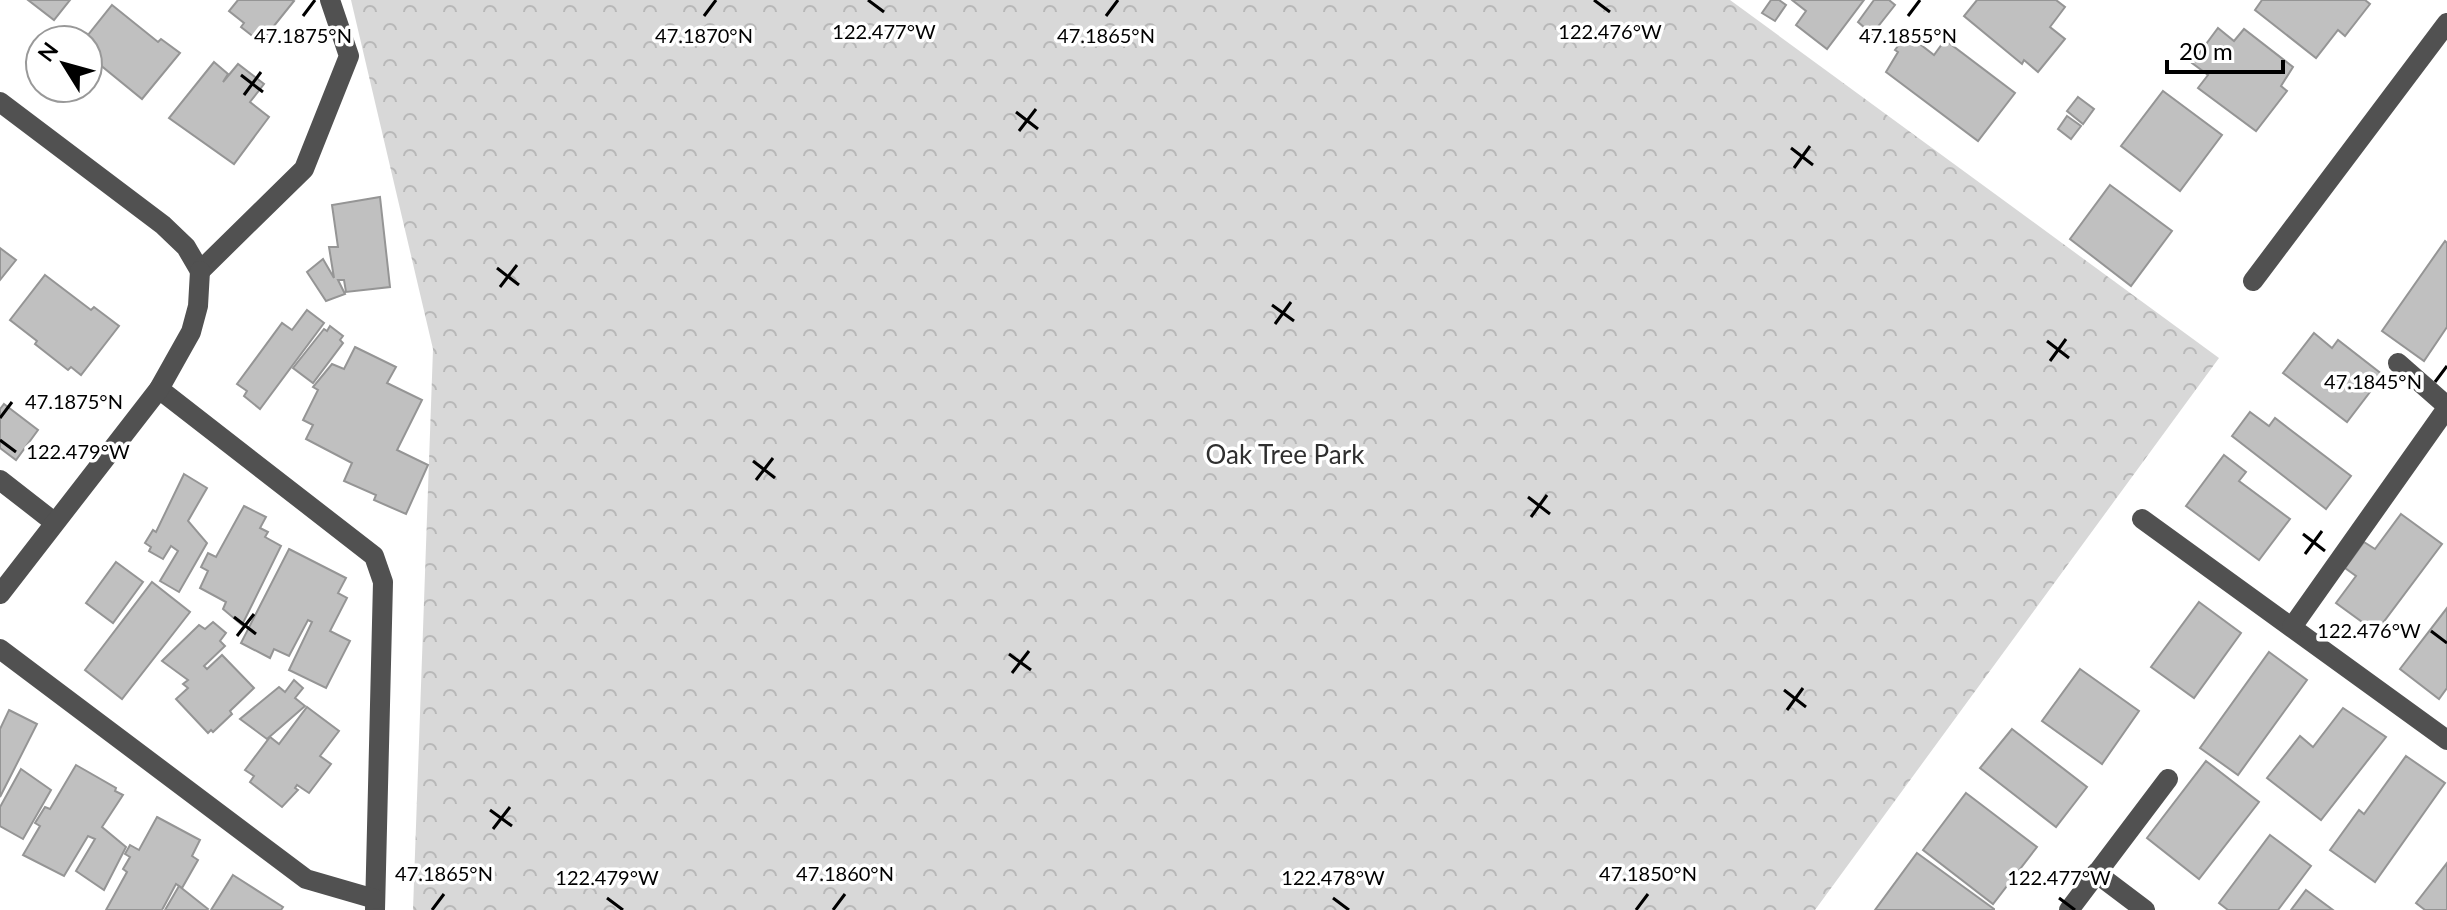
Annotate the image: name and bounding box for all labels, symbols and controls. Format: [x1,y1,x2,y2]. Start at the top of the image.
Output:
text: 122.477°W [832,19,936,43]
text: 122.476°W [1558,19,1662,43]
text: 47.1875°N [254,23,352,47]
text: 47.1870°N [655,23,753,47]
text: 47.1865°N [1057,23,1155,47]
text: 47.1855°N [1859,23,1957,47]
north arrow [24,24,104,104]
scale bar [2167,24,2283,74]
text: 20 m [2179,36,2233,65]
text: N [32,37,64,67]
text: 47.1845°N [2324,369,2422,393]
text: 47.1875°N [25,389,123,413]
park label: Oak Tree Park [1206,438,1365,470]
text: 122.479°W [26,439,130,463]
text: 122.476°W [2317,618,2421,642]
text: 47.1865°N [395,861,493,885]
text: 47.1860°N [796,861,894,885]
text: 47.1850°N [1599,861,1697,885]
text: 122.479°W [555,865,659,889]
text: 122.478°W [1281,865,1385,889]
text: 122.477°W [2007,865,2111,889]

